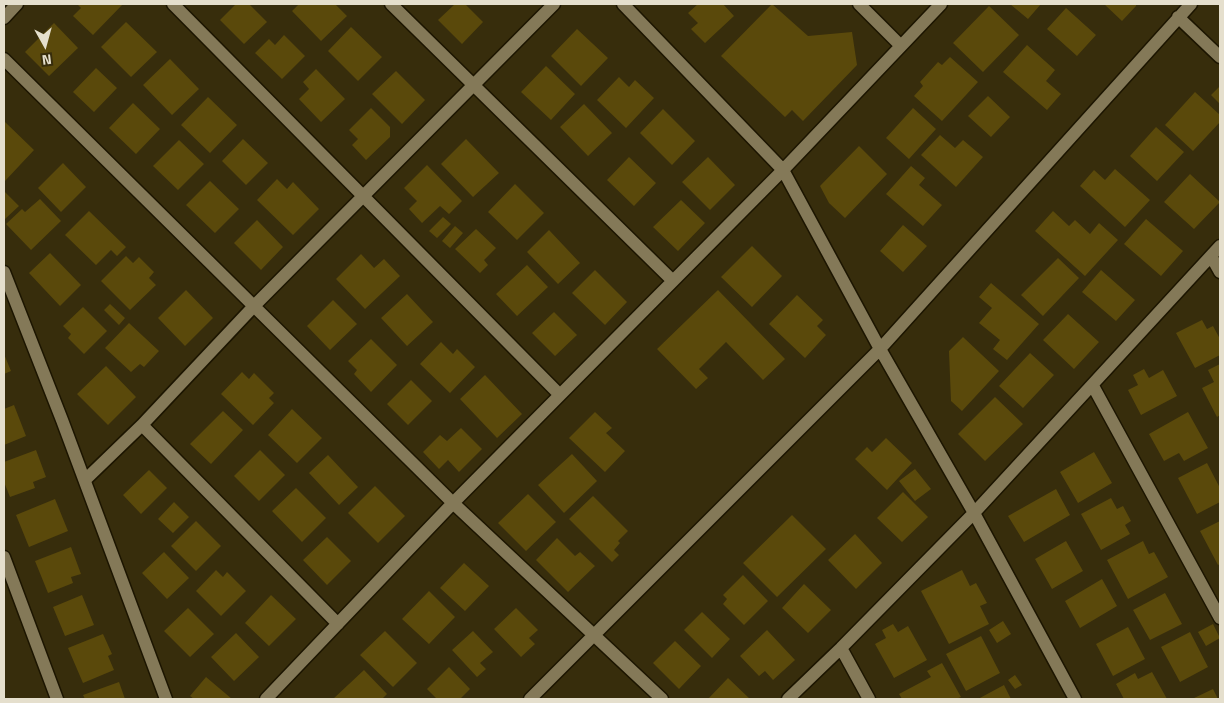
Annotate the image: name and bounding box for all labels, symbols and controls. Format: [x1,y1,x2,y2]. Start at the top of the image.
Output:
north arrow [20,20,70,70]
text: N [41,49,53,71]

